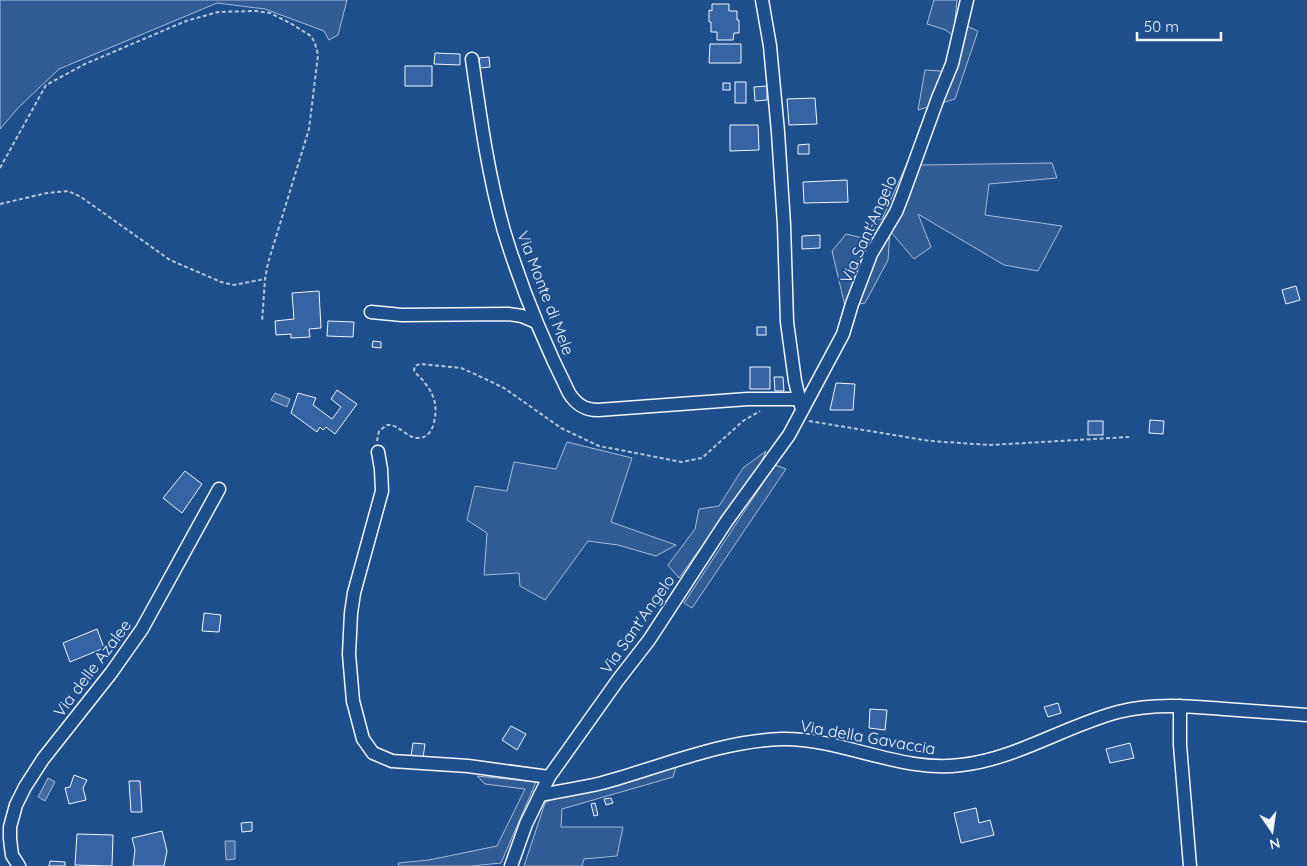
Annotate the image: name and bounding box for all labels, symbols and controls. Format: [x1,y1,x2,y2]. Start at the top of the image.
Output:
scale bar [1137,10,1221,42]
text: 50 m [1144,17,1179,36]
street label: Via Sant'Angelo [835,172,901,286]
street label: Via Monte di Mele [513,228,579,358]
street label: Via Sant'Angelo [596,571,678,677]
street label: Via delle Azalee [49,615,135,721]
street label: Via della Gavaccia [799,715,937,759]
north arrow [1247,806,1297,856]
text: N [1268,834,1282,854]

